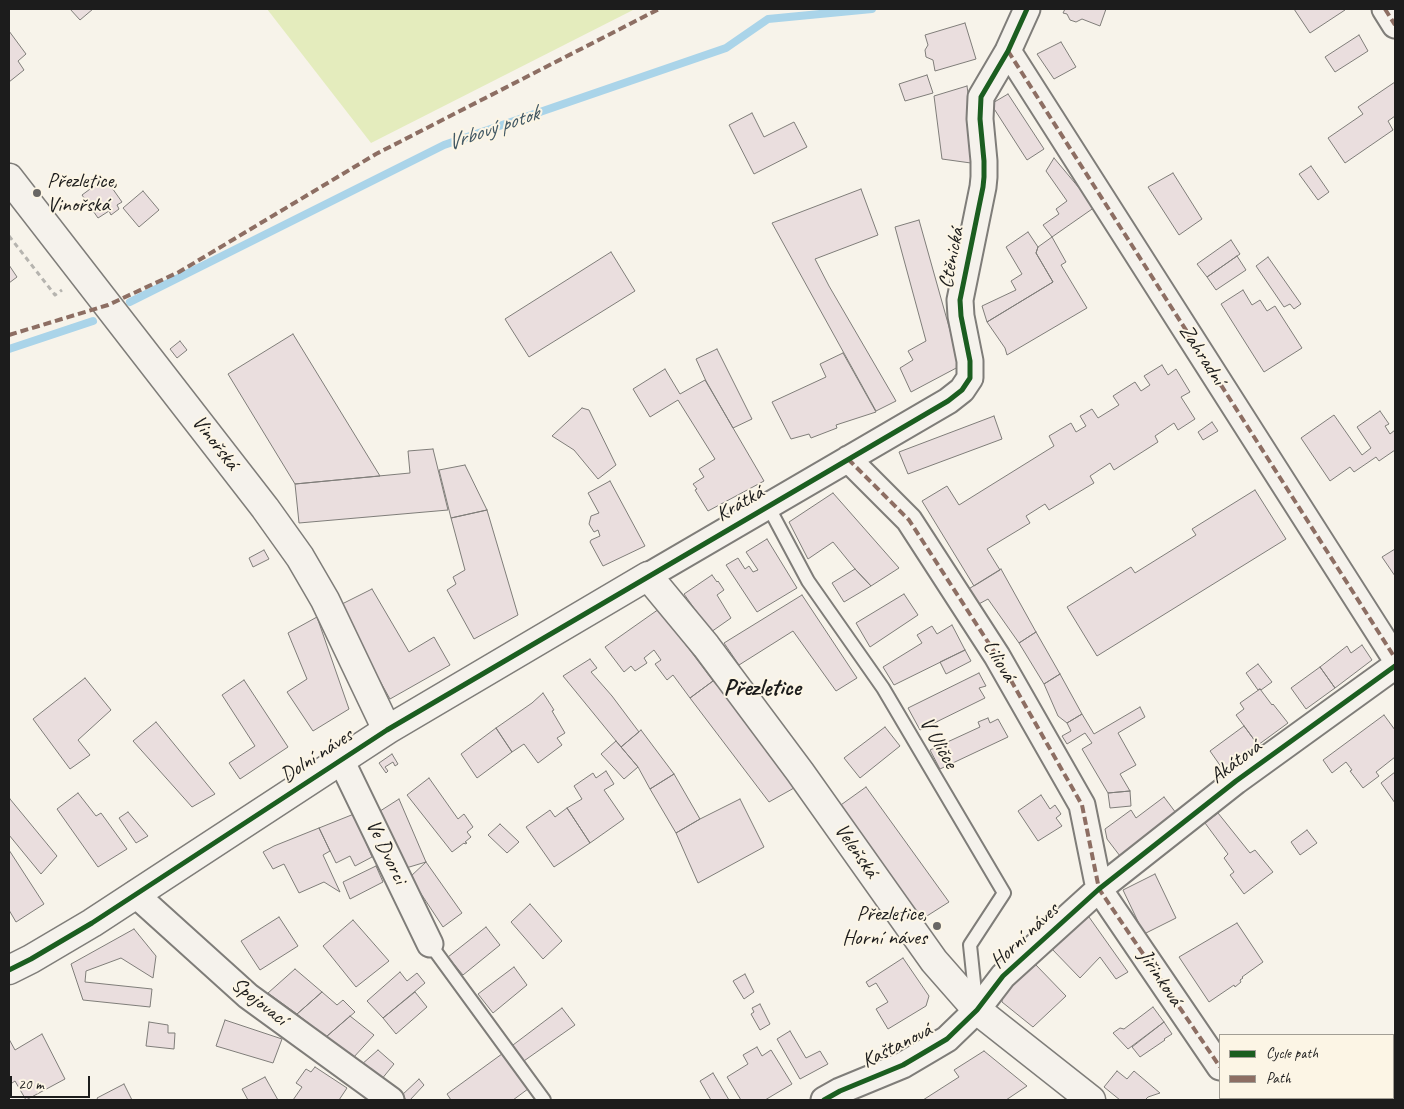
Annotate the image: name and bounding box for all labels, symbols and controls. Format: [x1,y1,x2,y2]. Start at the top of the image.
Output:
water label: Vrbový potok [444,101,542,157]
place label: Přezletice, Vinořská [47,168,117,218]
marker: Přezletice, Vinořská [31,187,43,199]
street label: Ctěnická [934,225,970,291]
street label: Zahradní [1173,320,1231,390]
street label: Vinořská [186,411,244,475]
street label: Krátká [712,480,768,528]
street label: Liliová [977,636,1021,686]
district label: Přezletice [723,675,801,703]
street label: V Uličce [913,713,963,773]
street label: Dolní náves [276,723,358,789]
street label: Akátová [1205,735,1267,789]
street label: Ve Dvorci [360,816,412,888]
street label: Veleňská [828,819,884,883]
street label: Horní náves [985,898,1065,974]
place label: Přezletice, Horní náves [842,901,927,951]
marker: Přezletice, Horní náves [931,920,943,932]
street label: Jiřinková [1132,945,1188,1011]
street label: Spojovací [226,972,292,1032]
street label: Kaštanová [858,1018,936,1074]
legend [1219,1034,1394,1099]
text: Cycle path [1266,1044,1318,1063]
scale bar [12,1066,92,1098]
text: Path [1266,1069,1291,1088]
text: 20 m [18,1075,44,1094]

